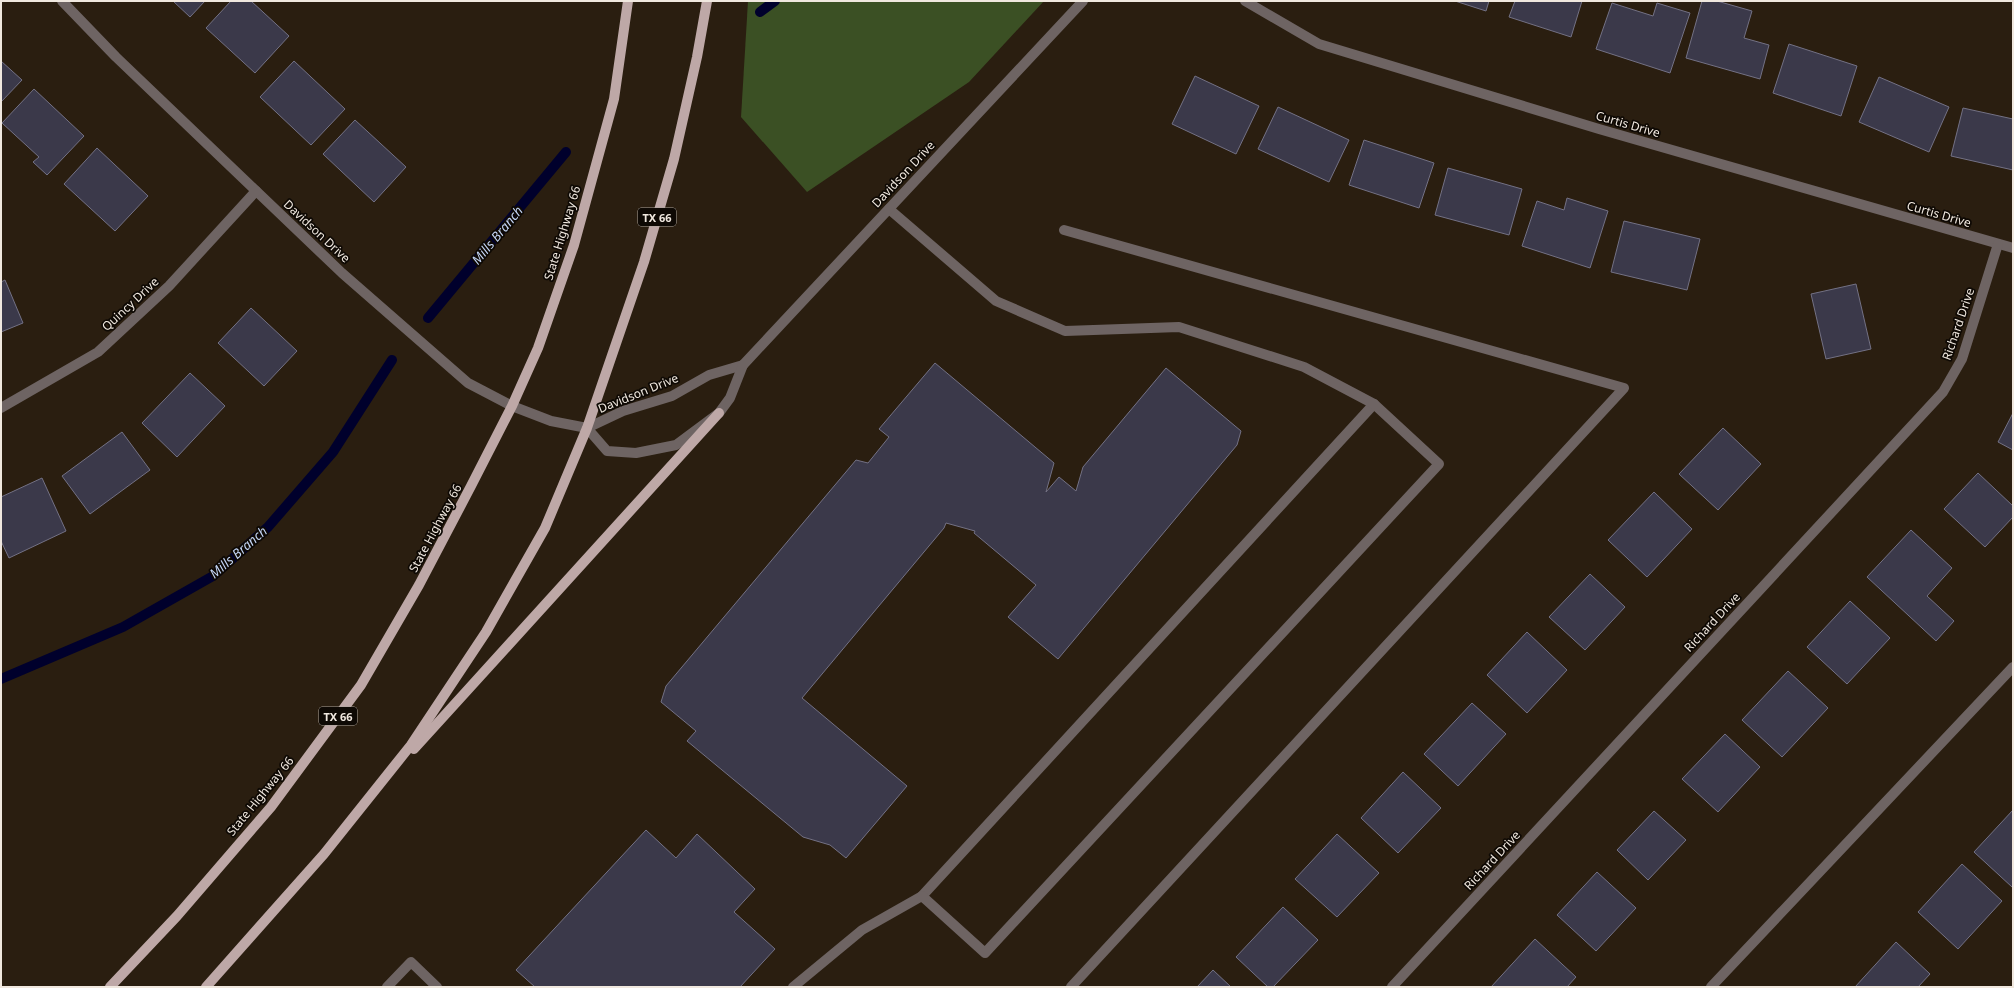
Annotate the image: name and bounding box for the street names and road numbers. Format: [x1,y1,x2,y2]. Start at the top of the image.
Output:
street label: Curtis Drive [1594,107,1662,141]
street label: Davidson Drive [868,137,938,211]
street label: State Highway 66 [540,184,584,282]
street label: Davidson Drive [280,196,354,266]
street label: Curtis Drive [1905,197,1973,231]
road number: TX 66 [638,208,676,226]
street label: Quincy Drive [98,273,162,335]
street label: Richard Drive [1938,285,1978,362]
street label: Davidson Drive [595,369,681,417]
street label: State Highway 66 [405,481,466,575]
street label: Richard Drive [1680,588,1744,655]
road number: TX 66 [319,707,357,725]
street label: State Highway 66 [223,753,297,839]
street label: Richard Drive [1460,826,1524,893]

